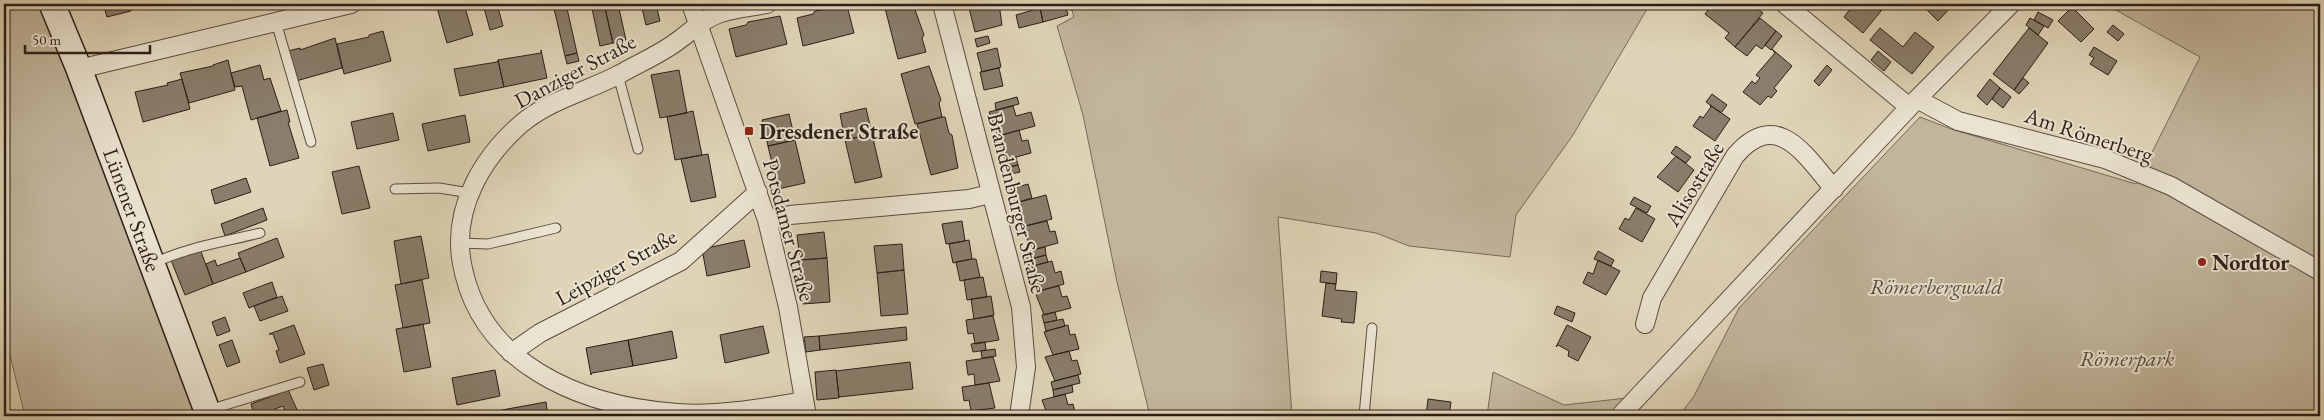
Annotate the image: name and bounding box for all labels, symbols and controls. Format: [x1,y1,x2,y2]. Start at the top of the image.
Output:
scale bar [25,22,150,54]
street label: Danziger Straße [509,27,641,115]
text: 50 m [32,30,61,49]
street label: Am Römerberg [2020,100,2157,169]
street label: Brandenburger Straße [981,110,1054,297]
place label: Dresdener Straße [759,117,919,146]
marker: Dresdener Straße [743,125,755,137]
street label: Alisostraße [1657,136,1731,232]
street label: Lünener Straße [96,144,168,276]
street label: Potsdamer Straße [756,156,822,305]
street label: Leipziger Straße [550,222,682,312]
place label: Nordtor [2212,248,2290,277]
marker: Nordtor [2196,256,2208,268]
park label: Römerbergwald [1869,272,2003,301]
park label: Römerpark [2079,344,2175,373]

